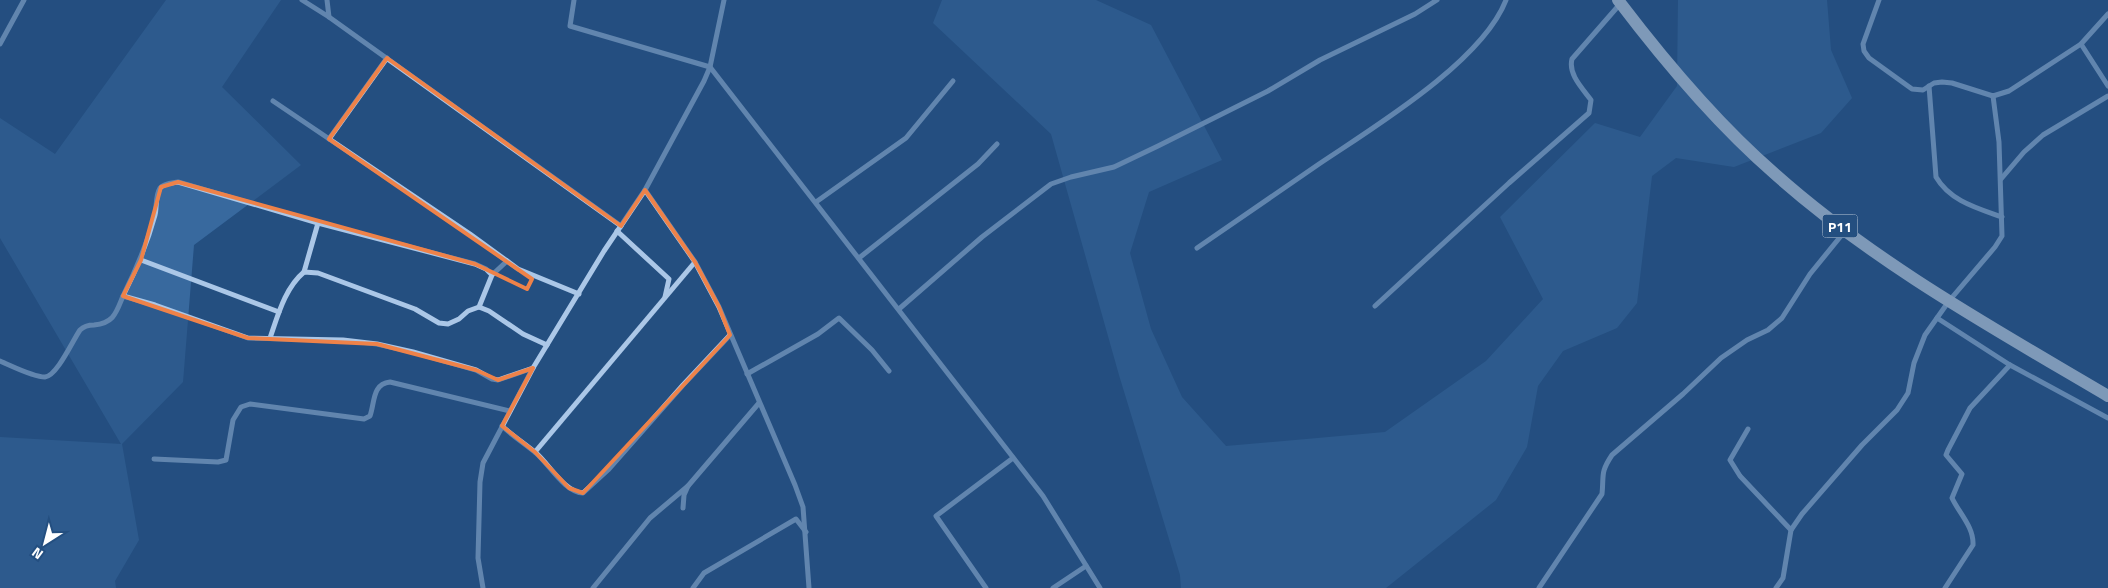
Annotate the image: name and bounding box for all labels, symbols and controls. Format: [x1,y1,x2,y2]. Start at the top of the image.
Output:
road number: P11 [1822,215,1858,238]
north arrow [20,518,70,568]
text: N [27,543,47,565]

